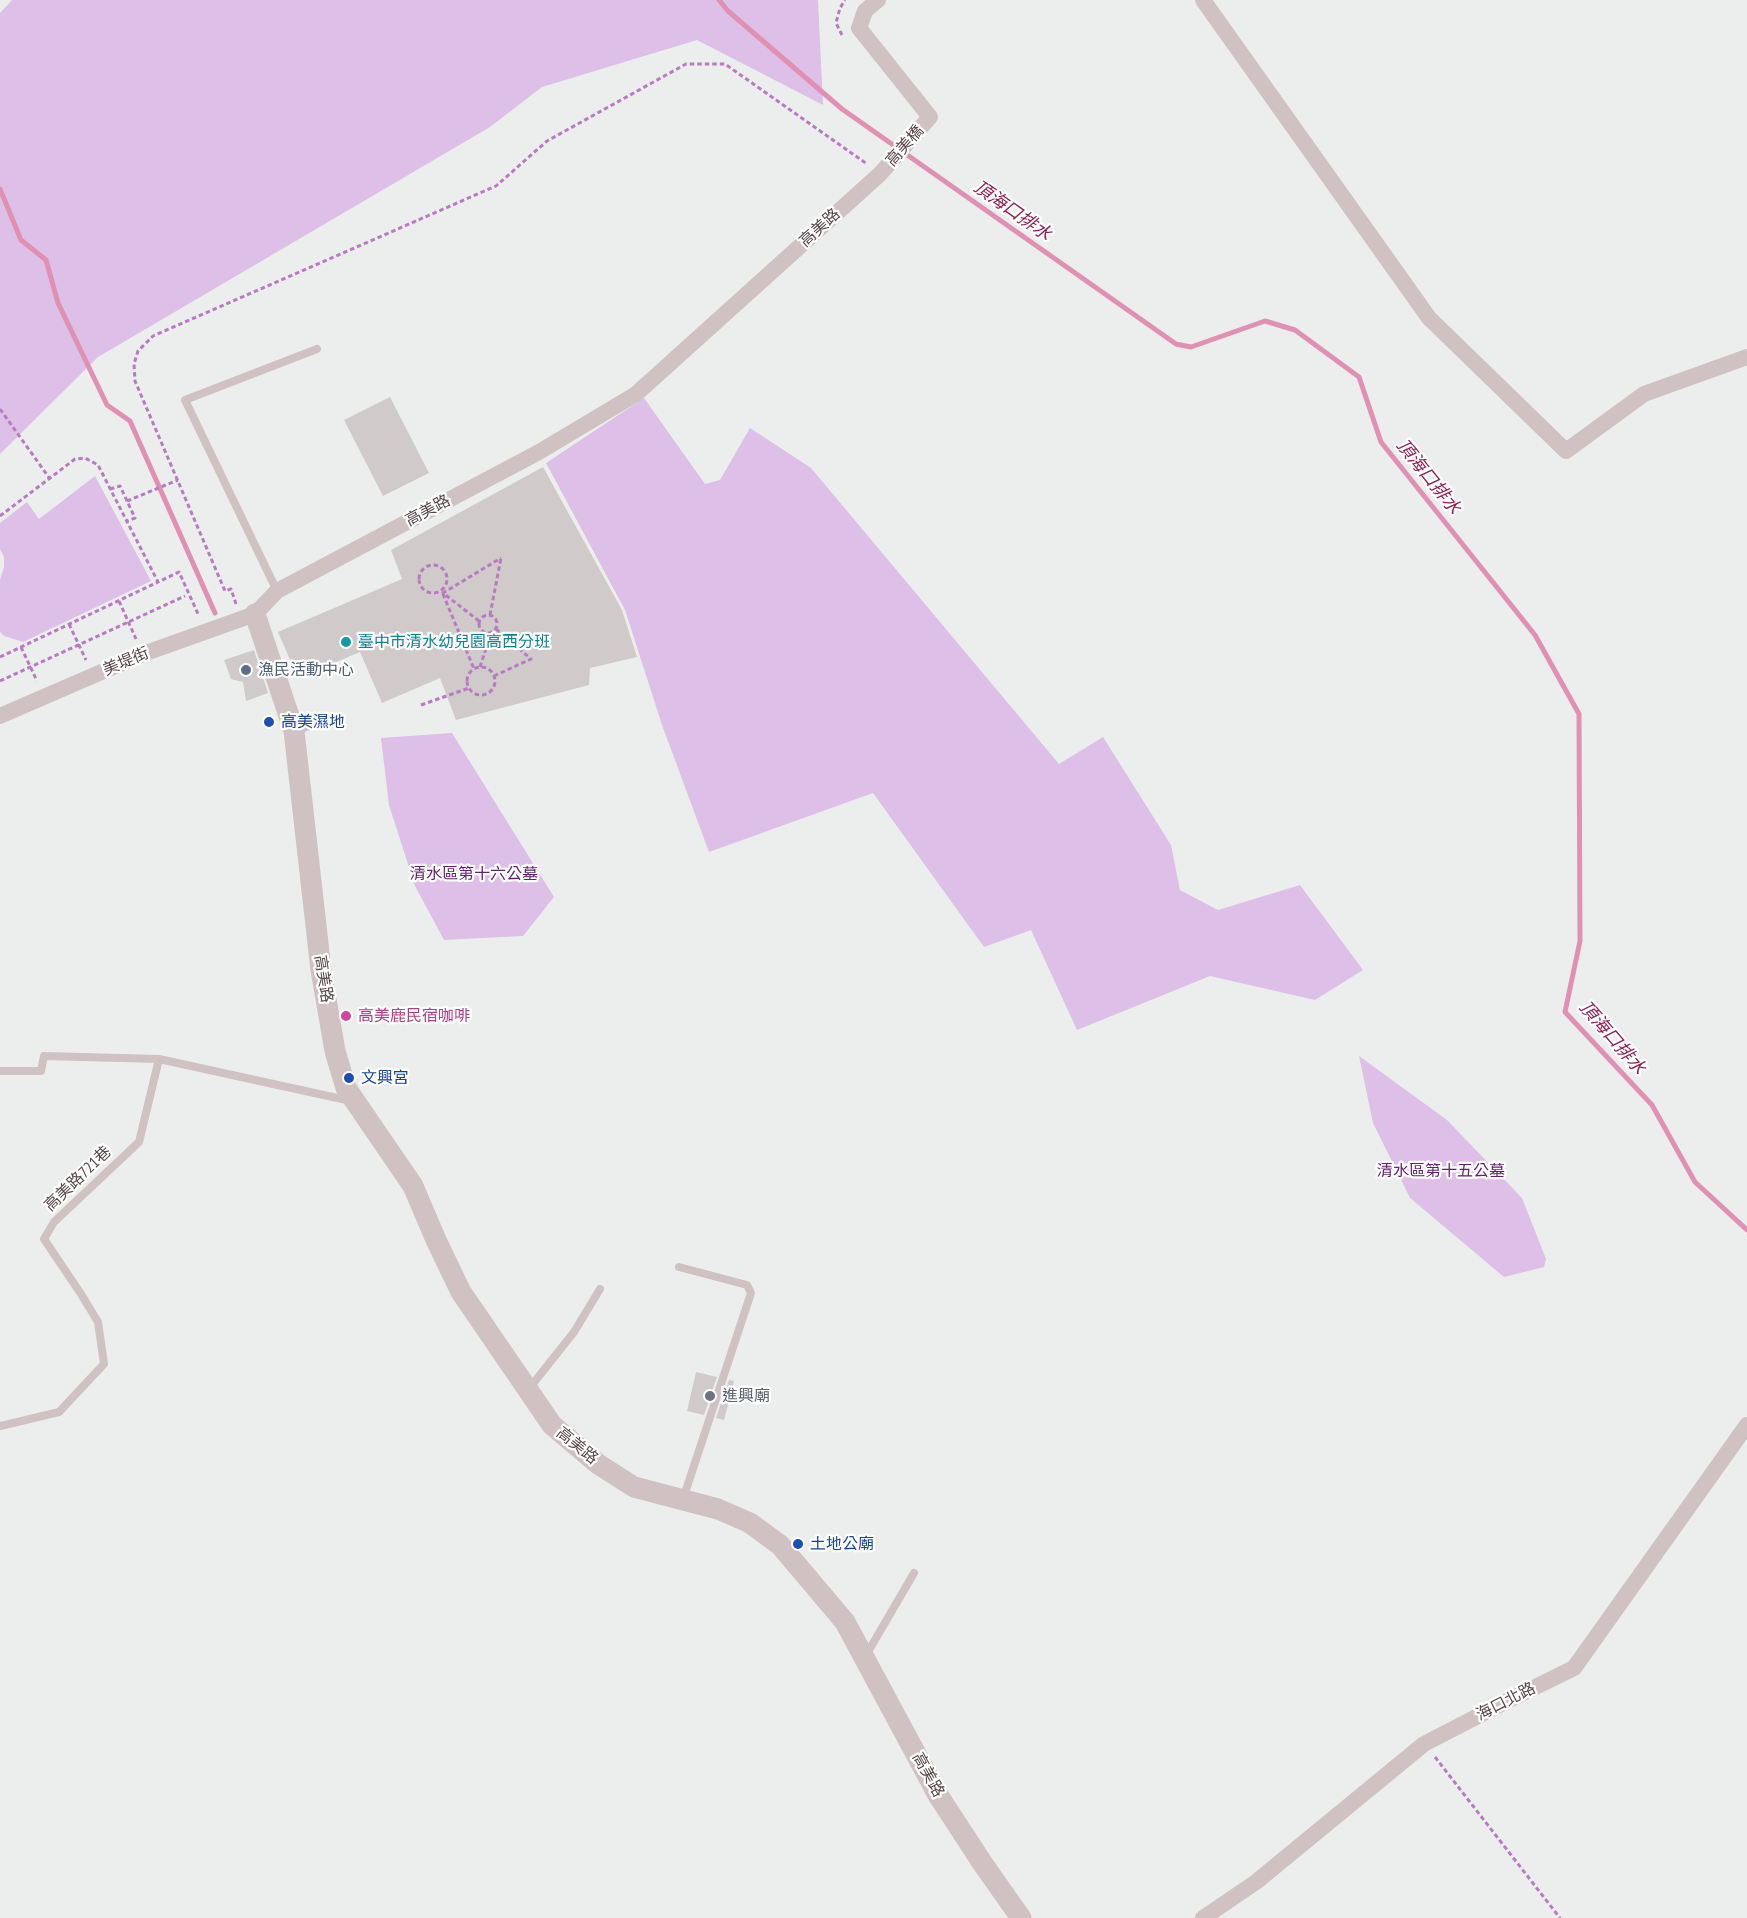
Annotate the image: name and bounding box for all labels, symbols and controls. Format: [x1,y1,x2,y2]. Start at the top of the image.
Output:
street label: 高美橋 [882,122,928,170]
water label: 頂海口排水 [969,176,1055,246]
street label: 高美路 [796,205,844,251]
water label: 頂海口排水 [1391,435,1465,519]
street label: 高美路 [402,491,454,531]
place label: 臺中市清水幼兒園高西分班 [358,632,550,652]
marker: 臺中市清水幼兒園高西分班 [339,635,353,649]
street label: 美堤街 [100,644,152,680]
place label: 漁民活動中心 [258,660,354,680]
marker: 漁民活動中心 [239,663,253,677]
place label: 高美濕地 [281,712,345,732]
marker: 高美濕地 [262,715,276,729]
park label: 清水區第十六公墓 [410,864,538,884]
street label: 高美路 [310,954,336,1004]
water label: 頂海口排水 [1574,997,1650,1079]
place label: 高美鹿民宿咖啡 [358,1006,470,1026]
marker: 高美鹿民宿咖啡 [339,1009,353,1023]
place label: 文興宮 [361,1068,409,1088]
marker: 文興宮 [342,1071,356,1085]
street label: 高美路721巷 [41,1142,115,1216]
park label: 清水區第十五公墓 [1377,1161,1505,1181]
place label: 進興廟 [722,1386,770,1406]
marker: 進興廟 [703,1389,717,1403]
street label: 高美路 [552,1423,602,1469]
place label: 土地公廟 [810,1534,874,1554]
marker: 土地公廟 [791,1537,805,1551]
street label: 海口北路 [1473,1679,1539,1725]
street label: 高美路 [908,1749,948,1801]

